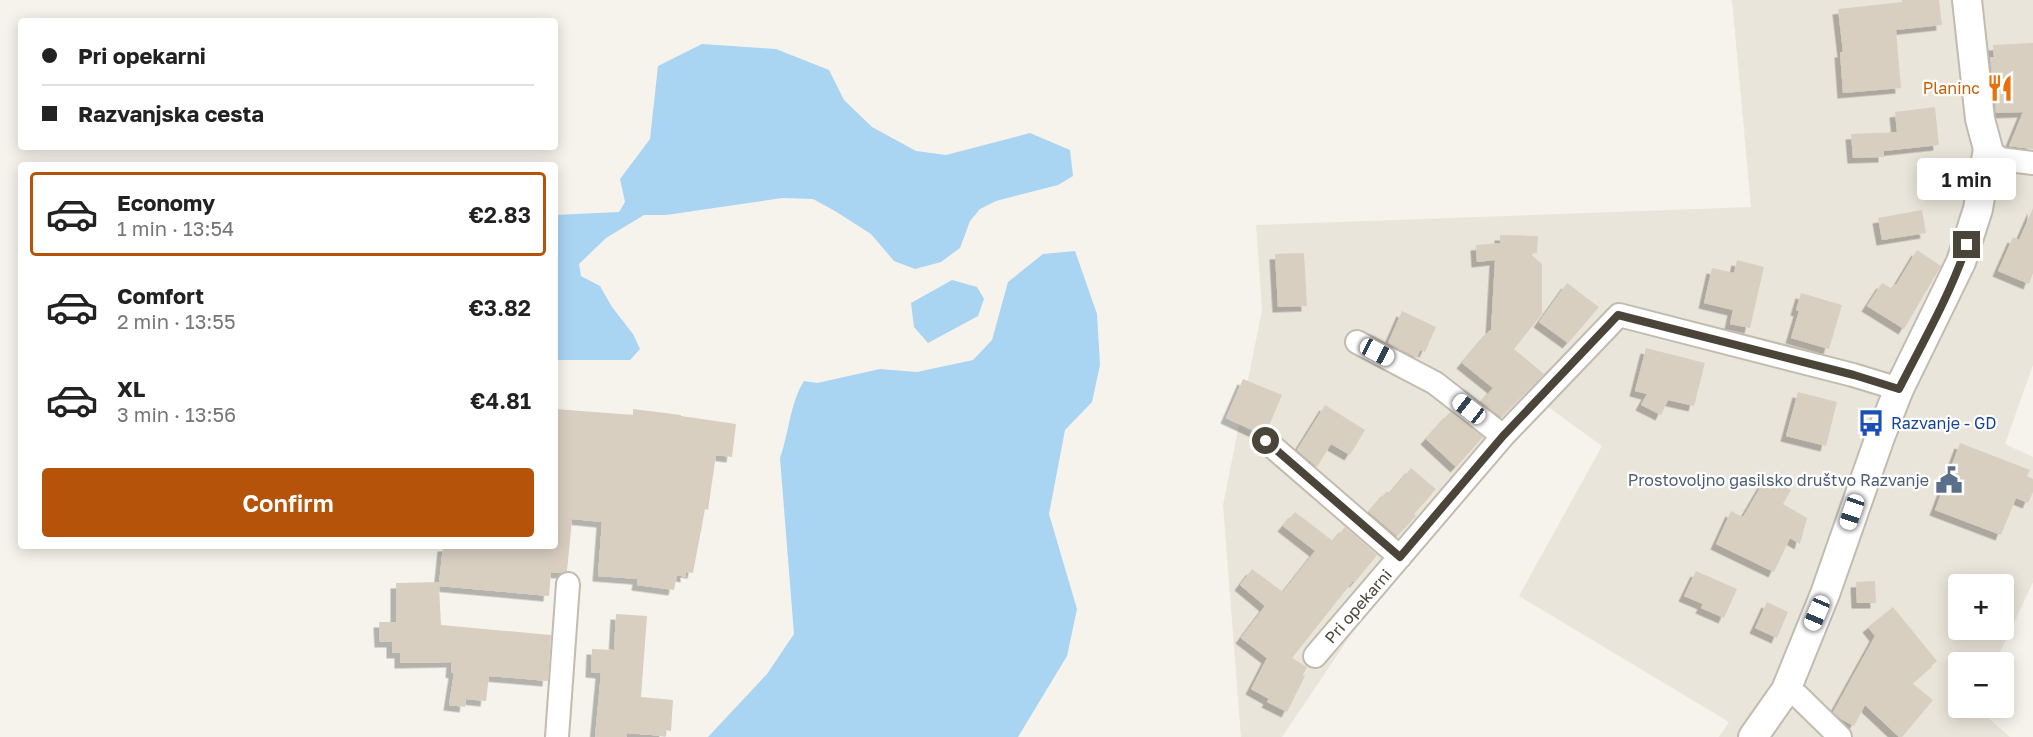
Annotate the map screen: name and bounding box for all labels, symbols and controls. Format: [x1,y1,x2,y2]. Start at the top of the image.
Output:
text: Pri opekarni [78,42,206,69]
restaurant icon: Planinc [1985,73,2015,103]
place label: Planinc [1923,78,1980,98]
text: Razvanjska cesta [78,100,264,127]
callout: 1 min [1918,158,2016,200]
text: 1 min [1941,167,1992,191]
icon: car [45,187,99,241]
text: Economy [117,189,215,216]
text: €2.83 [469,201,531,228]
text: 1 min · 13:54 [117,216,234,240]
route end [1953,231,1980,258]
icon: car [45,280,99,334]
text: Comfort [117,282,204,309]
text: €3.82 [469,294,531,321]
text: 2 min · 13:55 [117,309,236,333]
car [1357,336,1397,368]
icon: car [45,373,99,427]
text: XL [117,375,145,402]
text: €4.81 [470,387,531,414]
car [1449,391,1489,427]
text: 3 min · 13:56 [117,402,236,426]
bus stop icon: Razvanje - GD [1856,408,1886,438]
place label: Razvanje - GD [1891,413,1997,433]
route start [1252,427,1279,454]
public building icon: Prostovoljno gasilsko društvo Razvanje [1934,465,1964,495]
button: Confirm [42,468,534,537]
place label: Prostovoljno gasilsko društvo Razvanje [1628,470,1929,490]
car [1838,492,1866,532]
street label: Pri opekarni [1320,565,1396,647]
map controls [1948,574,2014,718]
button: + [1948,574,2014,640]
car [1802,593,1832,633]
button: − [1948,652,2014,718]

